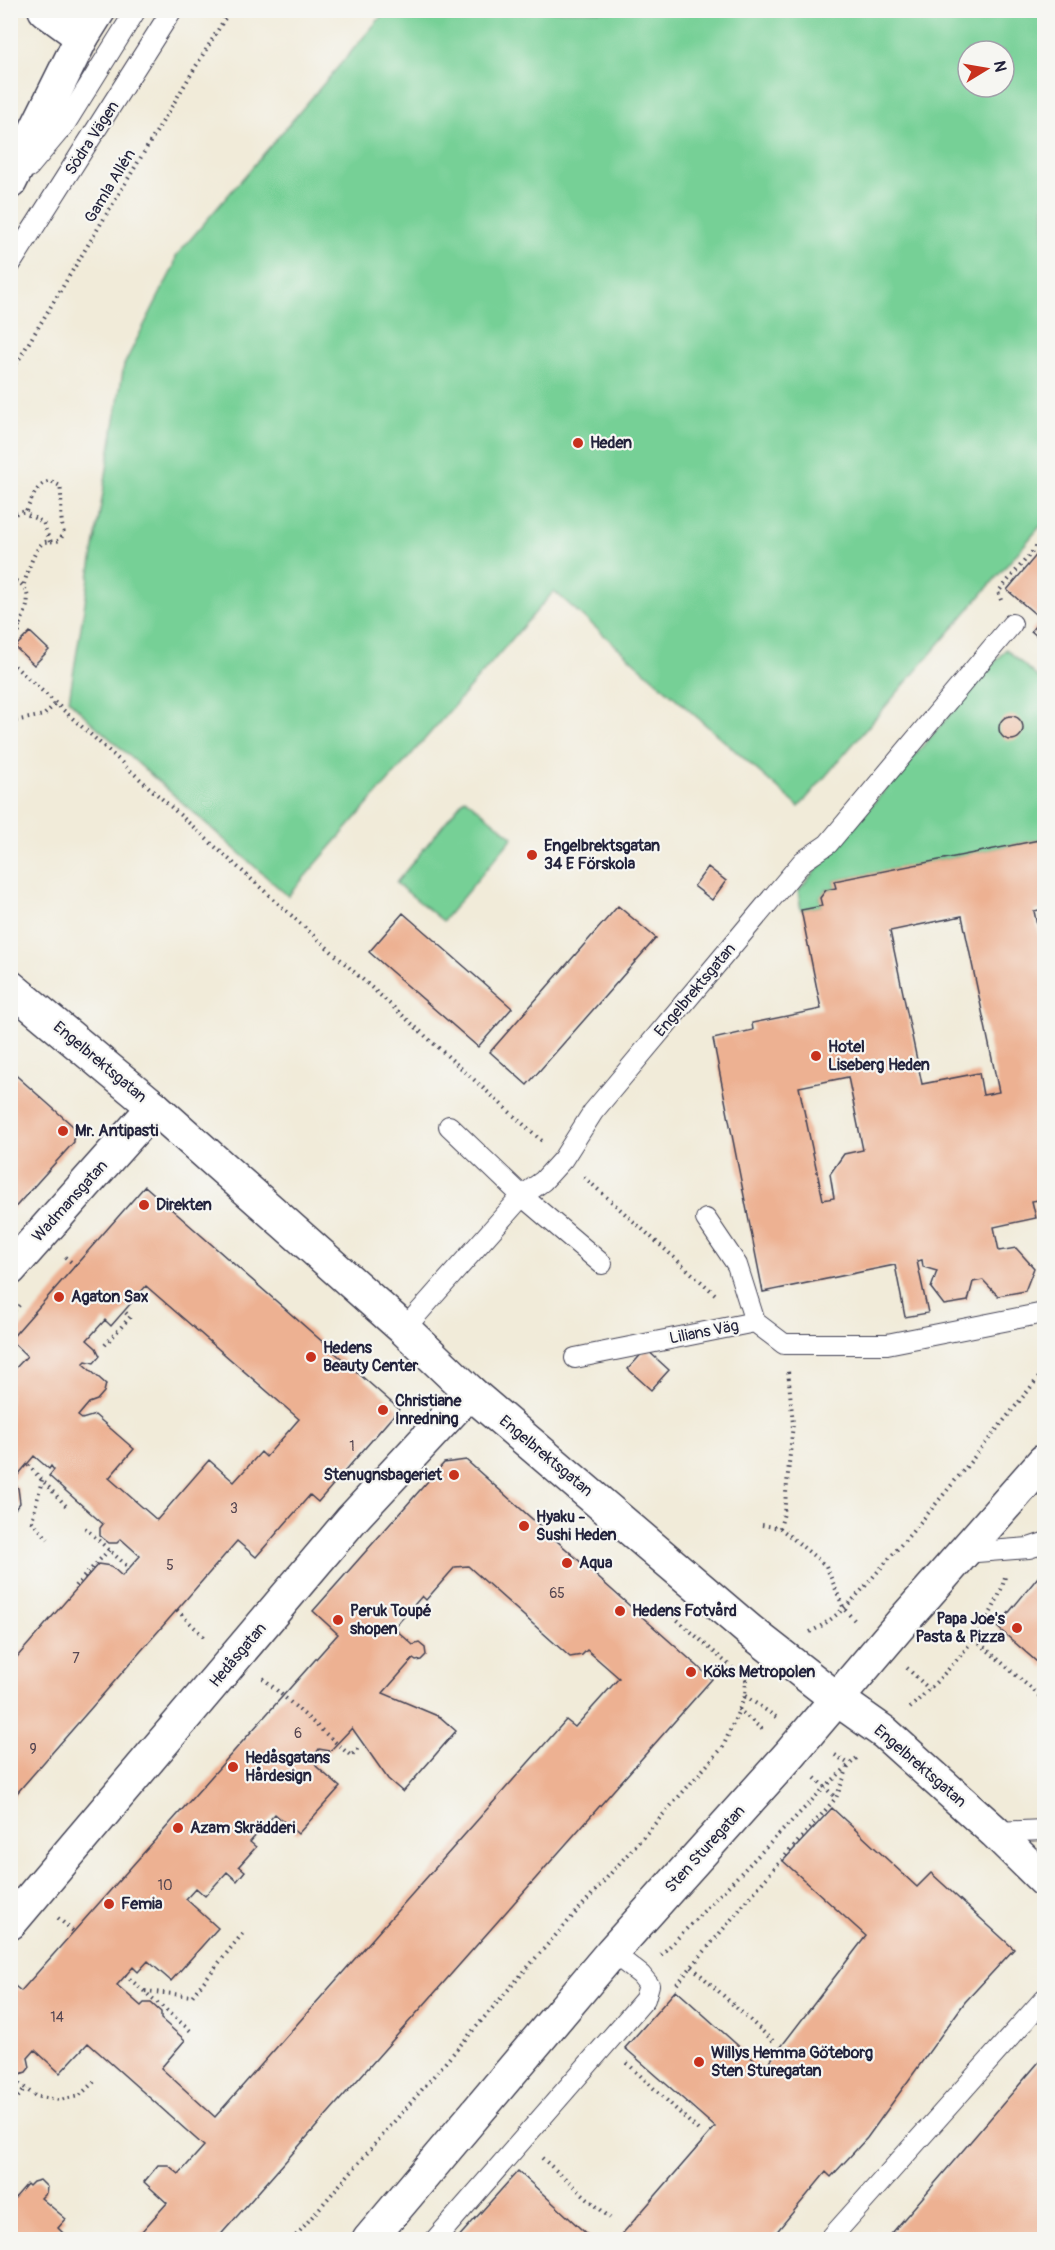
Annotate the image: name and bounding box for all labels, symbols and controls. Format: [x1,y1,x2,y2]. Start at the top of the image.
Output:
north arrow [956,39,1016,99]
text: N [989,59,1011,74]
street label: Södra Vägen [61,97,123,179]
street label: Gamla Allén [80,145,140,227]
place label: Heden [590,433,632,453]
marker: Heden [571,436,585,450]
place label: Engelbrektsgatan 34 E Förskola [544,836,660,874]
marker: Engelbrektsgatan 34 E Förskola [525,848,539,862]
street label: Engelbrektsgatan [650,939,740,1041]
street label: Engelbrektsgatan [49,1017,151,1107]
place label: Hotel Liseberg Heden [828,1037,930,1075]
marker: Hotel Liseberg Heden [809,1049,823,1063]
place label: Mr. Antipasti [75,1121,158,1141]
marker: Mr. Antipasti [56,1124,70,1138]
street label: Wadmansgatan [28,1156,112,1246]
place label: Direkten [156,1195,212,1215]
marker: Direkten [137,1198,151,1212]
place label: Agaton Sax [71,1287,149,1307]
marker: Agaton Sax [52,1290,66,1304]
street label: Lilians Väg [668,1315,740,1349]
place label: Hedens Beauty Center [323,1338,419,1376]
marker: Hedens Beauty Center [304,1350,318,1364]
place label: Christiane Inredning [395,1391,462,1429]
marker: Christiane Inredning [376,1403,390,1417]
street label: Engelbrektsgatan [495,1411,597,1501]
house number: 1 [349,1438,355,1455]
place label: Stenugnsbageriet [323,1465,443,1485]
marker: Stenugnsbageriet [447,1468,461,1482]
house number: 3 [230,1500,238,1517]
place label: Hyaku - Sushi Heden [536,1507,617,1545]
marker: Hyaku - Sushi Heden [517,1519,531,1533]
place label: Aqua [579,1553,613,1573]
marker: Aqua [560,1556,574,1570]
house number: 5 [166,1557,174,1574]
house number: 65 [549,1585,565,1602]
place label: Peruk Toupé shopen [350,1601,432,1639]
place label: Hedens Fotvård [632,1601,737,1621]
marker: Hedens Fotvård [613,1604,627,1618]
place label: Papa Joe's Pasta & Pizza [916,1609,1006,1647]
marker: Peruk Toupé shopen [331,1613,345,1627]
street label: Hedåsgatan [205,1619,271,1691]
marker: Papa Joe's Pasta & Pizza [1010,1621,1024,1635]
house number: 7 [72,1650,80,1667]
place label: Köks Metropolen [703,1662,815,1682]
marker: Köks Metropolen [684,1665,698,1679]
street label: Engelbrektsgatan [870,1720,970,1812]
house number: 6 [294,1725,302,1742]
house number: 9 [29,1741,37,1758]
place label: Hedåsgatans Hårdesign [245,1748,331,1786]
marker: Hedåsgatans Hårdesign [226,1760,240,1774]
street label: Sten Sturegatan [661,1801,749,1897]
place label: Azam Skrädderi [190,1818,295,1838]
marker: Azam Skrädderi [171,1821,185,1835]
house number: 10 [157,1877,173,1894]
place label: Femia [121,1894,163,1914]
marker: Femia [102,1897,116,1911]
house number: 14 [50,2009,64,2026]
place label: Willys Hemma Göteborg Sten Sturegatan [711,2043,873,2081]
marker: Willys Hemma Göteborg Sten Sturegatan [692,2055,706,2069]

